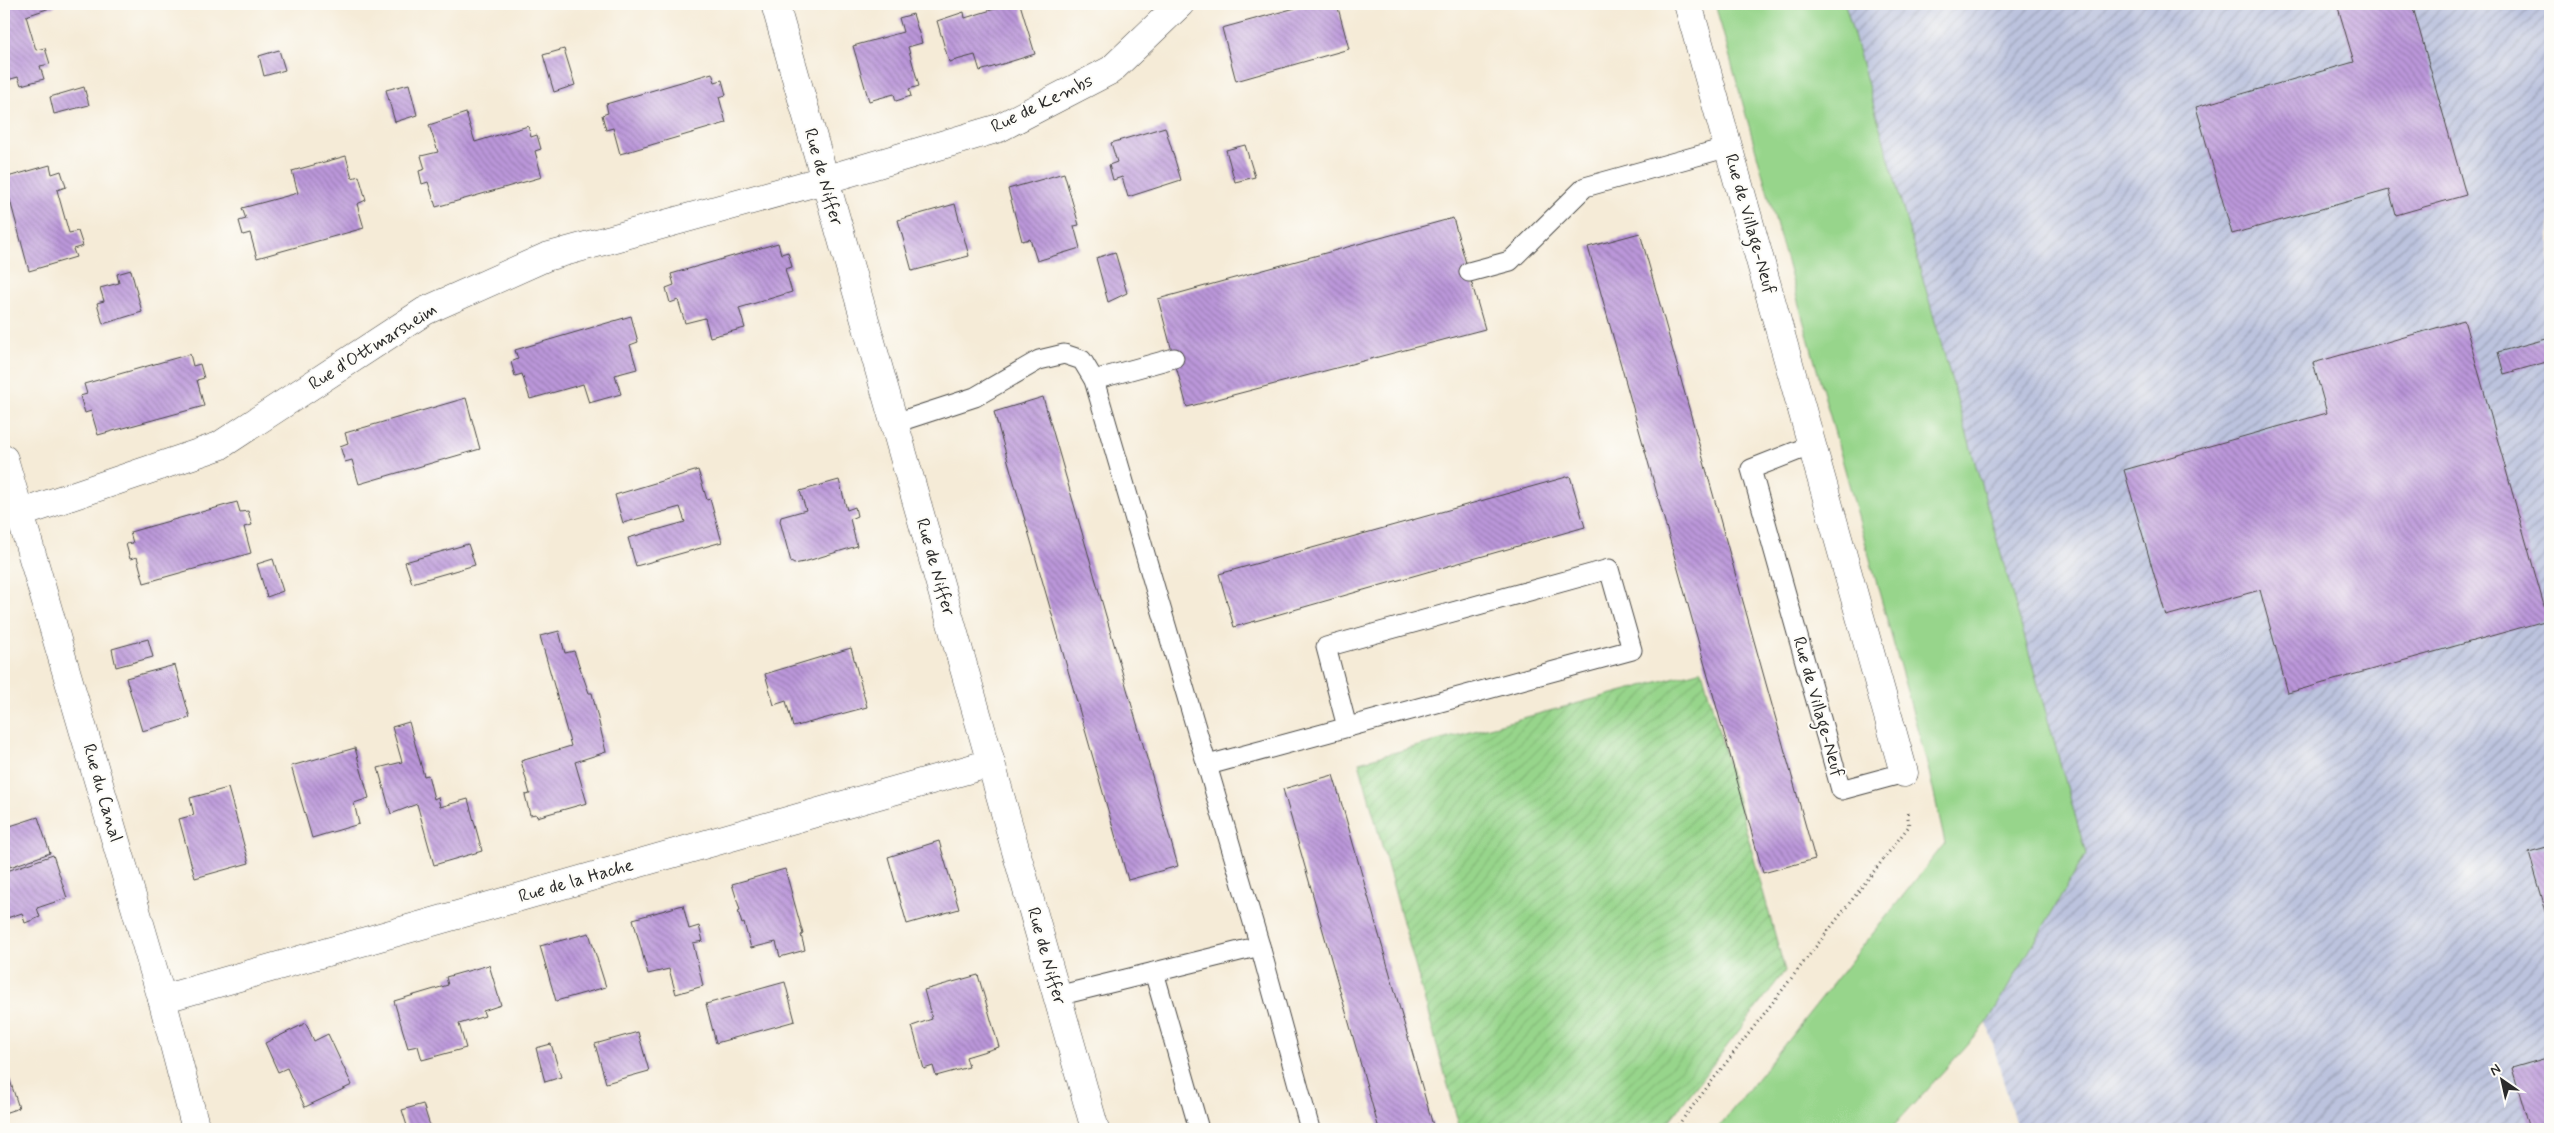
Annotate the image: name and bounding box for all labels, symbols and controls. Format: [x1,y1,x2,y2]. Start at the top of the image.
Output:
street label: Rue de Kembs [987,69,1097,139]
street label: Rue de Niffer [798,126,848,229]
street label: Rue de Village-Neuf [1717,151,1782,298]
street label: Rue d'Ottmarsheim [304,298,442,396]
street label: Rue de Niffer [910,516,960,619]
street label: Rue de Village-Neuf [1785,634,1850,781]
street label: Rue du Canal [77,741,127,845]
street label: Rue de la Hache [516,853,636,909]
street label: Rue de Niffer [1021,905,1071,1008]
north arrow [2476,1056,2526,1106]
text: N [2486,1060,2504,1080]

